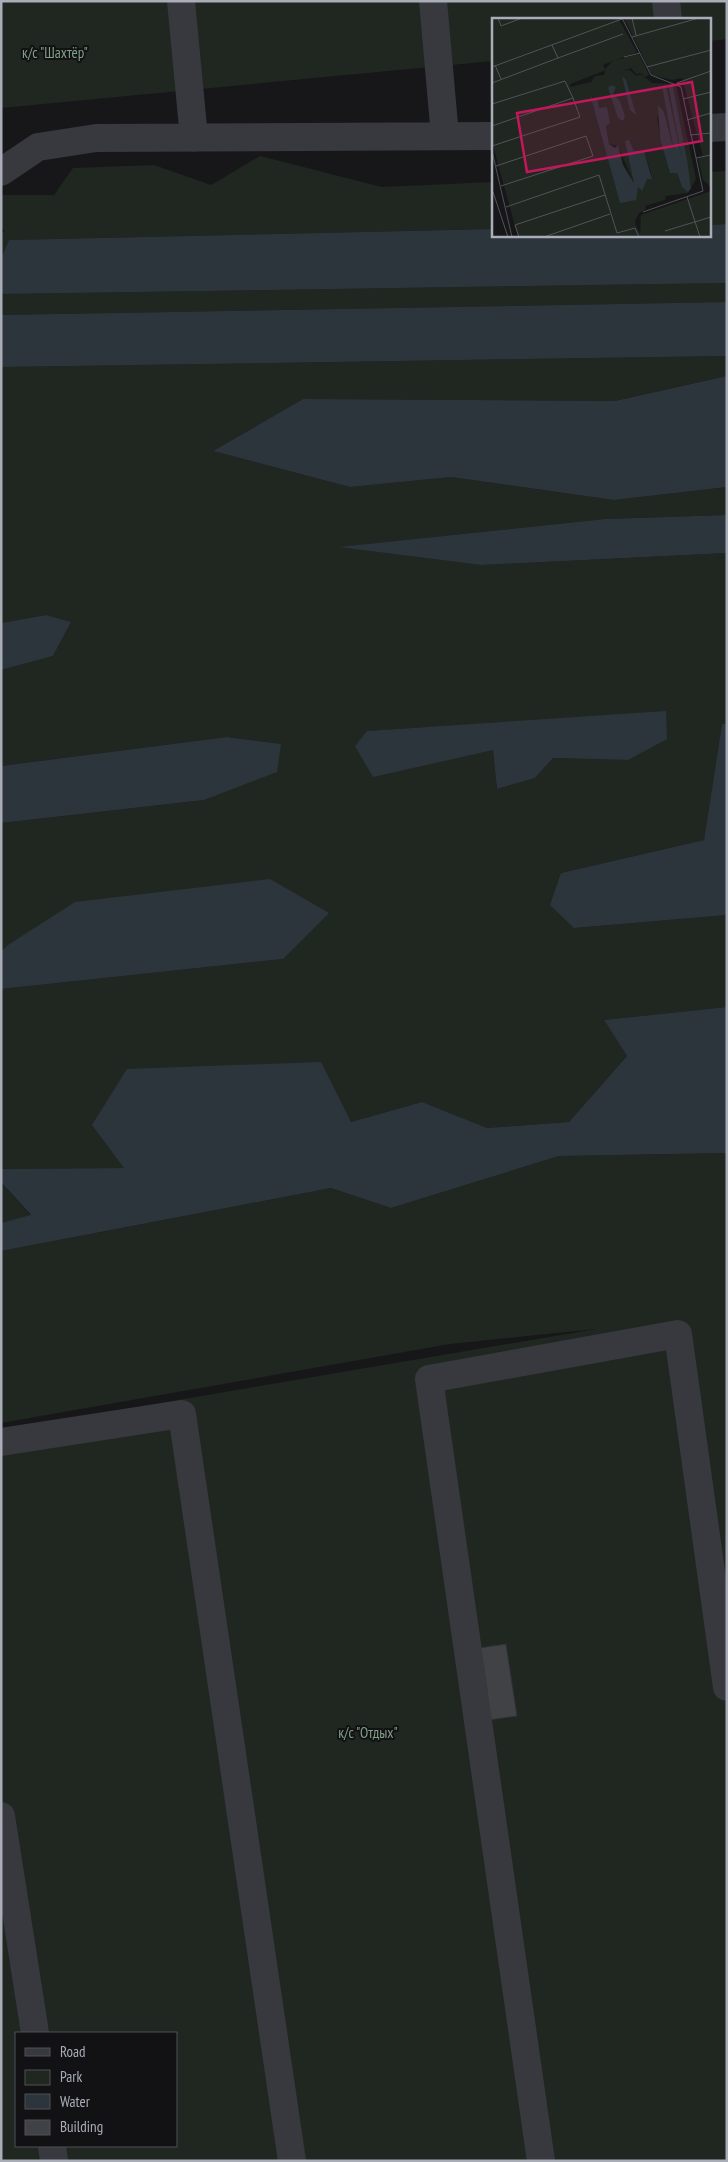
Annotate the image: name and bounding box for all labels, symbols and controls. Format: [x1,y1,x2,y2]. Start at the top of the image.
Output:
inset map [492,18,710,236]
park label: к/с "Шахтёр" [22,43,88,62]
park label: к/с "Отдых" [338,1723,398,1742]
legend [15,2032,178,2147]
text: Road [60,2042,86,2061]
text: Park [60,2067,82,2086]
text: Water [60,2092,91,2111]
text: Building [60,2117,103,2136]

